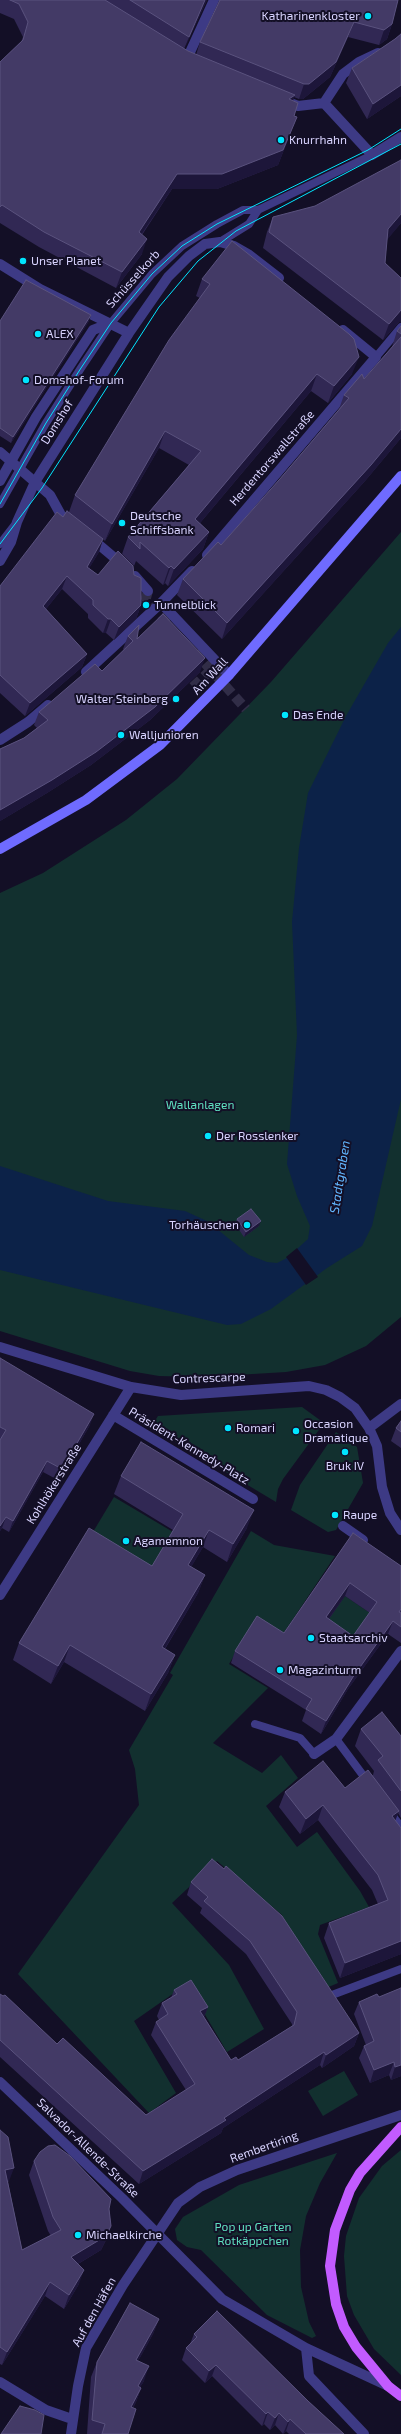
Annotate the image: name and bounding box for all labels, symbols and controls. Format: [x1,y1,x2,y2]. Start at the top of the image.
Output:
place label: Katharinenkloster [262,9,360,23]
marker: Katharinenkloster [363,11,373,21]
place label: Knurrhahn [289,133,347,147]
marker: Knurrhahn [276,135,286,145]
street label: Schüsselkorb [103,247,163,311]
place label: Unser Planet [31,254,101,268]
marker: Unser Planet [18,256,28,266]
place label: ALEX [46,327,74,341]
marker: ALEX [33,329,43,339]
place label: Domshof-Forum [34,373,124,387]
marker: Domshof-Forum [21,375,31,385]
street label: Domshof [38,397,76,447]
street label: Herdentorswallstraße [227,407,317,509]
place label: Deutsche Schiffsbank [130,509,194,537]
marker: Deutsche Schiffsbank [117,518,127,528]
place label: Tunnelblick [154,598,216,612]
marker: Tunnelblick [141,600,151,610]
street label: Am Wall [189,654,231,698]
place label: Walter Steinberg [76,692,168,706]
marker: Walter Steinberg [171,694,181,704]
place label: Das Ende [293,708,343,722]
marker: Das Ende [280,710,290,720]
place label: Walljunioren [129,728,199,742]
marker: Walljunioren [116,730,126,740]
park label: Wallanlagen [166,1098,234,1112]
place label: Der Rosslenker [216,1129,298,1143]
marker: Der Rosslenker [203,1131,213,1141]
water label: Stadtgraben [327,1139,353,1215]
place label: Torhäuschen [169,1218,239,1232]
marker: Torhäuschen [242,1220,252,1230]
street label: Contrescarpe [172,1370,246,1386]
street label: Präsident-Kennedy-Platz [126,1404,252,1488]
place label: Occasion Dramatique [304,1417,368,1445]
place label: Romari [236,1421,275,1435]
marker: Romari [223,1423,233,1433]
marker: Occasion Dramatique [291,1426,301,1436]
street label: Kohlhökerstraße [24,1441,84,1527]
marker: Bruk IV [340,1447,350,1457]
place label: Bruk IV [326,1459,364,1473]
place label: Raupe [343,1508,377,1522]
marker: Raupe [330,1510,340,1520]
place label: Agamemnon [134,1534,203,1548]
marker: Agamemnon [121,1536,131,1546]
place label: Staatsarchiv [319,1631,387,1645]
marker: Staatsarchiv [306,1633,316,1643]
place label: Magazinturm [288,1663,361,1677]
marker: Magazinturm [275,1665,285,1675]
street label: Salvador-Allende-Straße [34,2095,142,2201]
street label: Rembertiring [228,2128,300,2166]
park label: Pop up Garten Rotkäppchen [215,2220,291,2248]
place label: Michaelkirche [86,2228,162,2242]
marker: Michaelkirche [73,2230,83,2240]
street label: Auf den Häfen [69,2275,119,2349]

